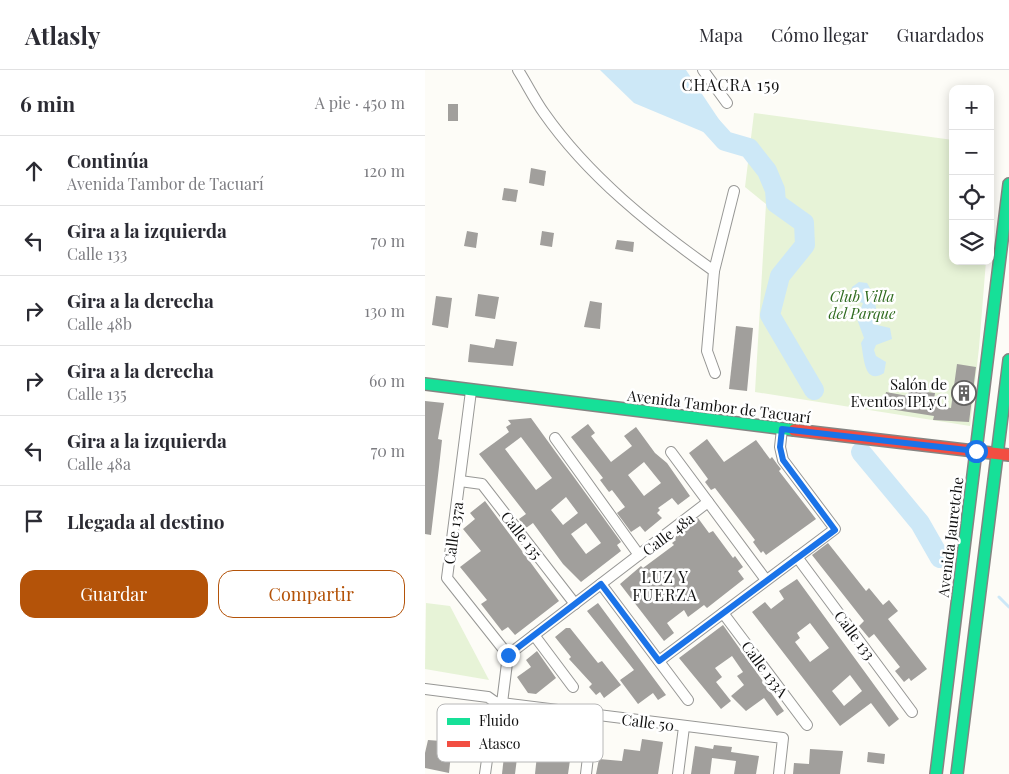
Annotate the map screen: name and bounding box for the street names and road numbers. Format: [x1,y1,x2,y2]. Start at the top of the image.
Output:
street label: Avenida Tambor de Tacuarí [625,385,812,427]
street label: Avenida Jauretche [933,476,967,599]
street label: Calle 137a [439,500,467,566]
street label: Calle 135 [497,507,547,563]
street label: Calle 48a [638,508,698,560]
street label: Calle 133 [830,606,880,664]
street label: Calle 133A [737,637,793,702]
street label: Calle 50 [621,709,675,735]

